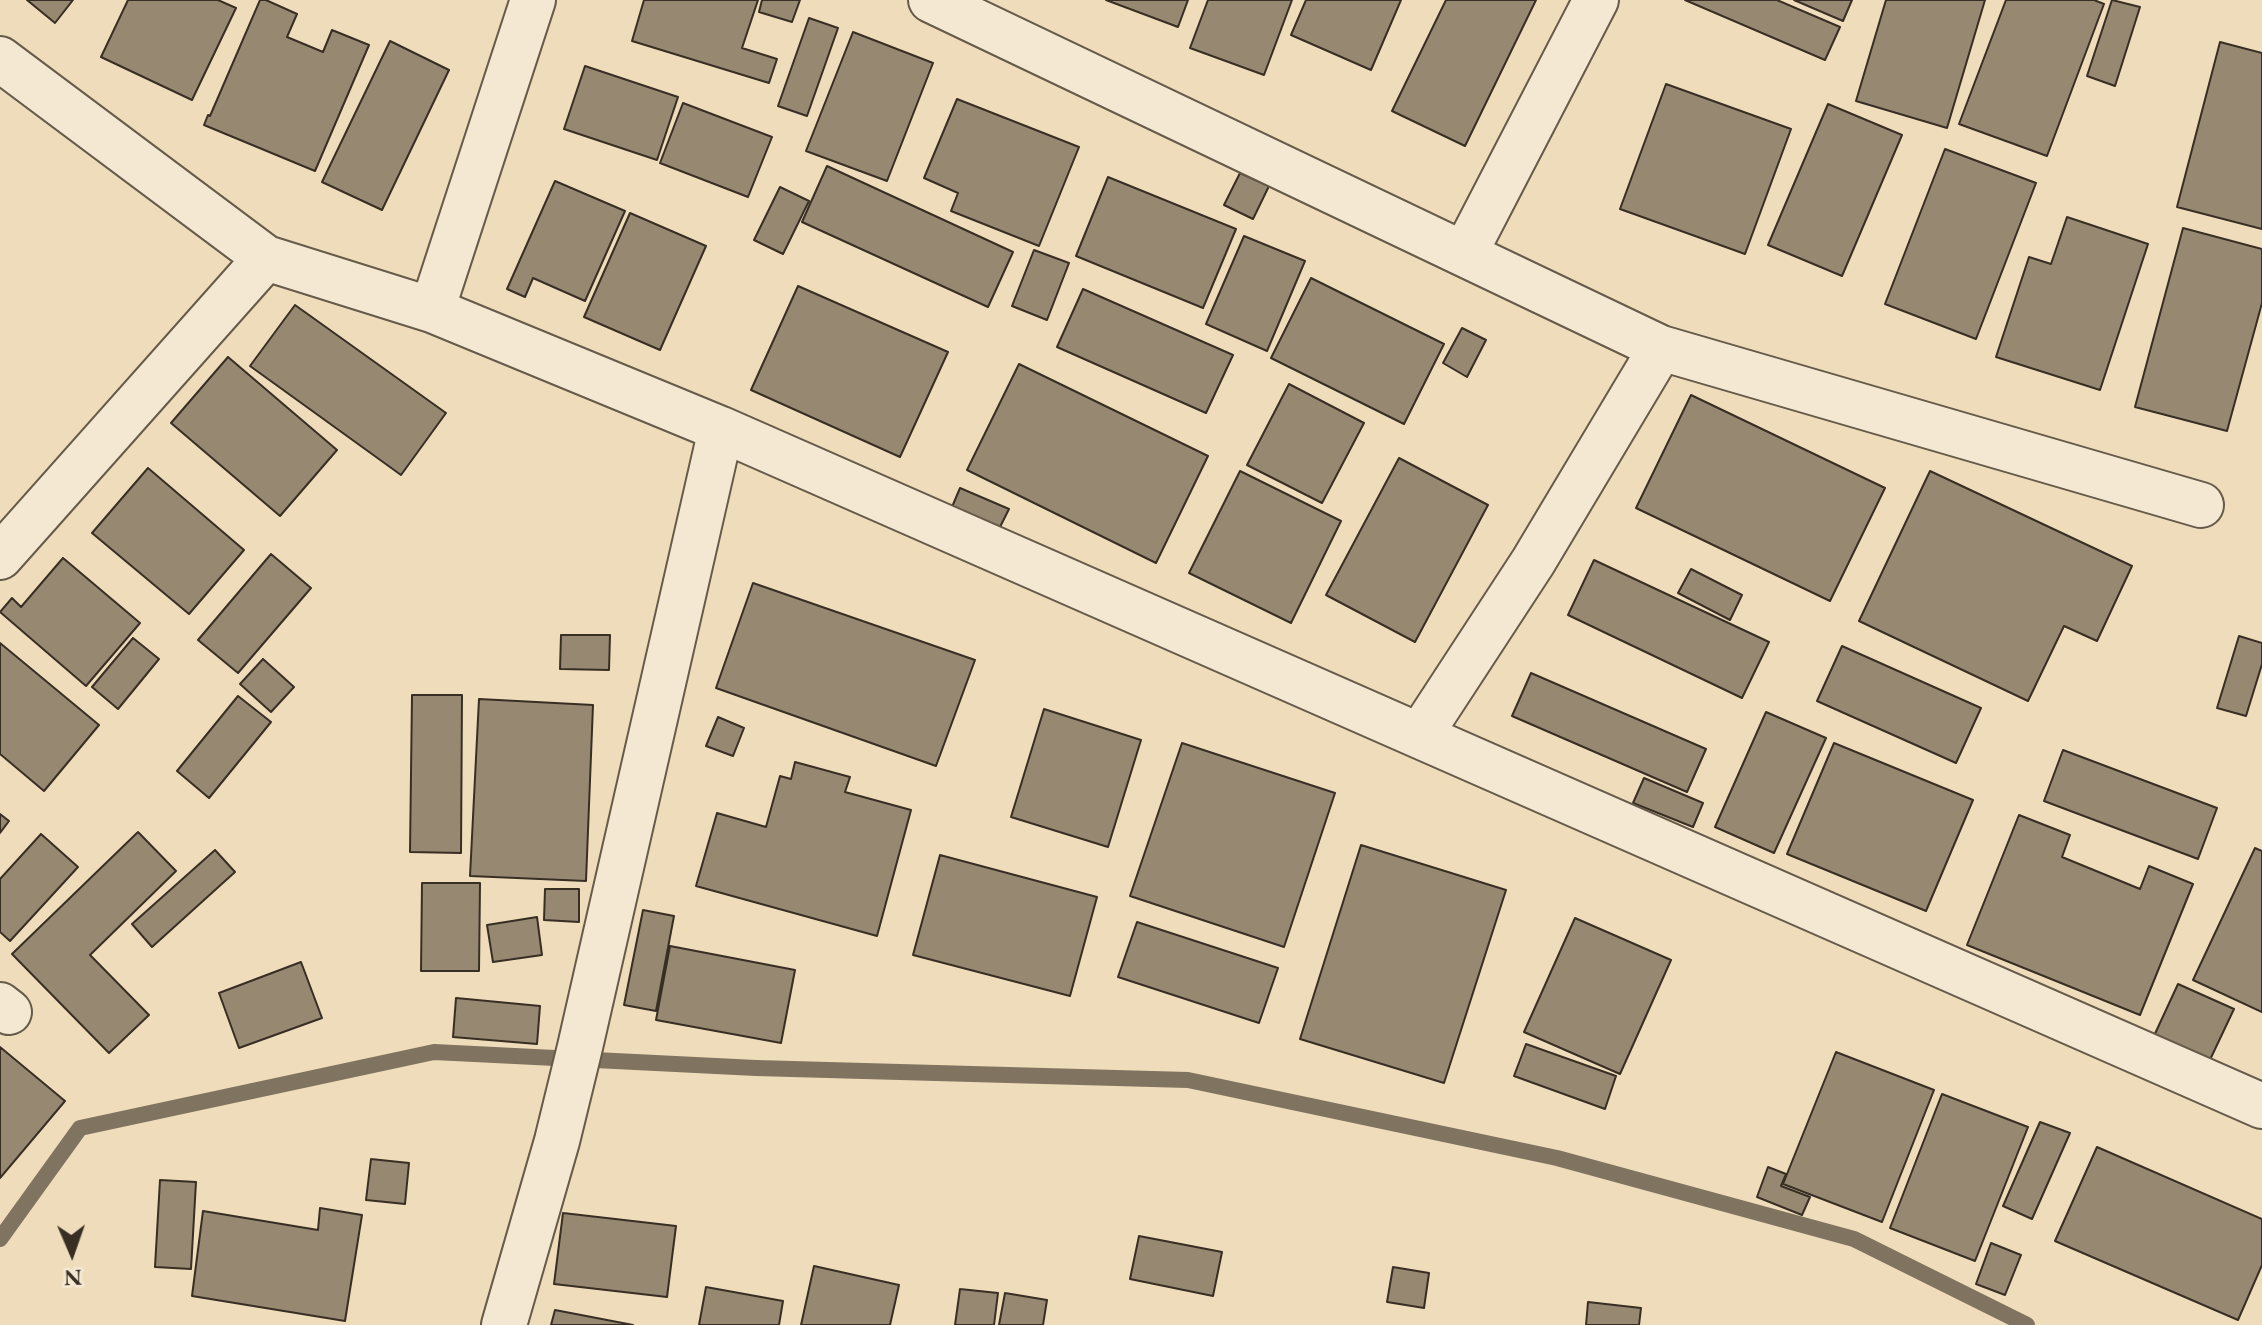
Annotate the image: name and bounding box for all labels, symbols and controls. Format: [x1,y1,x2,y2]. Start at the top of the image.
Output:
north arrow [32,1213,112,1293]
text: N [63,1263,82,1292]

